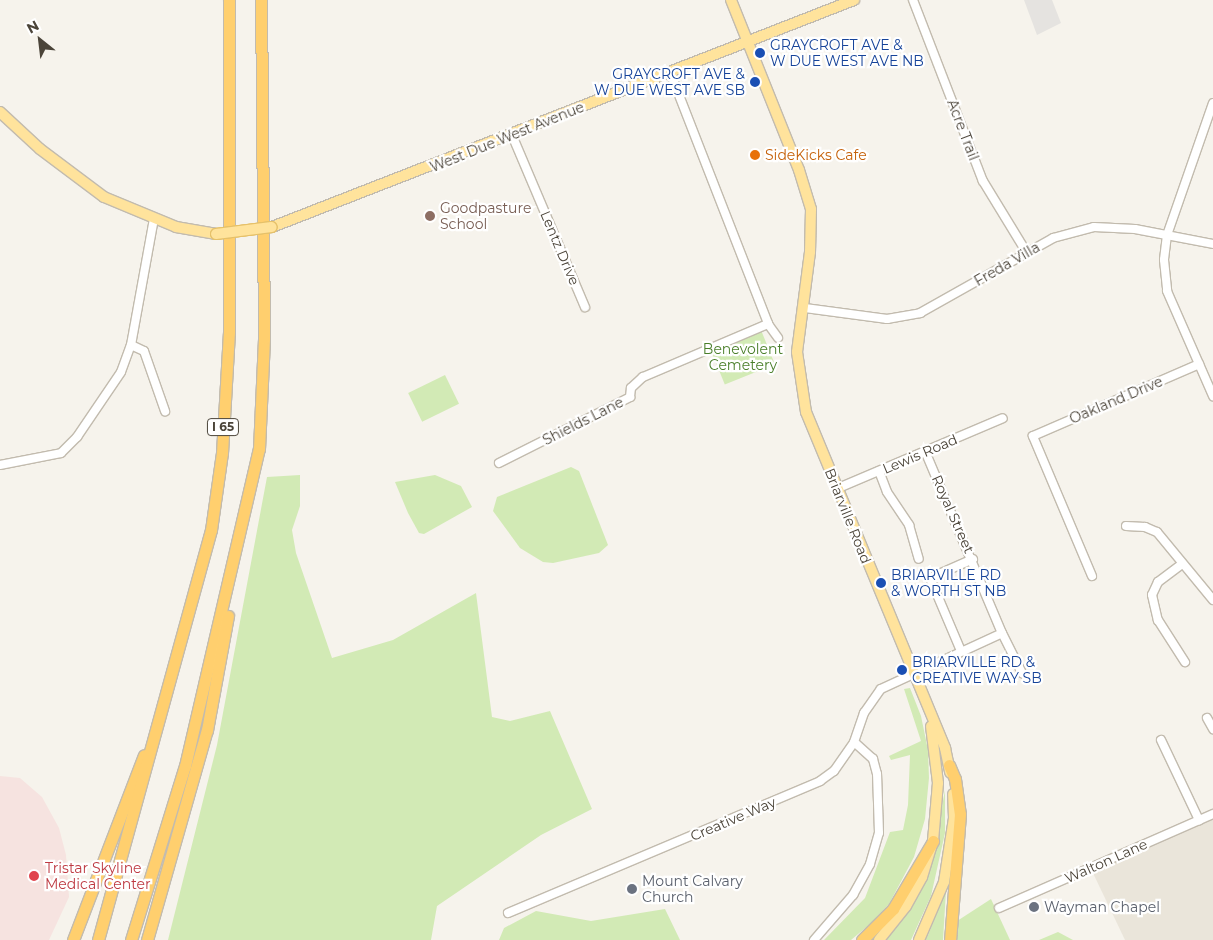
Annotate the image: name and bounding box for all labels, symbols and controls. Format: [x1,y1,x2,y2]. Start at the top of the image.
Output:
north arrow [15,15,65,65]
text: N [23,16,42,37]
place label: GRAYCROFT AVE & W DUE WEST AVE NB [770,37,924,70]
marker: GRAYCROFT AVE & W DUE WEST AVE NB [754,47,766,59]
place label: GRAYCROFT AVE & W DUE WEST AVE SB [594,66,745,98]
marker: GRAYCROFT AVE & W DUE WEST AVE SB [749,76,761,88]
street label: Acre Trail [944,97,982,163]
street label: West Due West Avenue [427,98,587,176]
place label: SideKicks Cafe [765,147,867,163]
marker: SideKicks Cafe [749,149,761,161]
place label: Goodpasture School [440,200,531,232]
street label: Lentz Drive [537,208,583,288]
marker: Goodpasture School [424,210,436,222]
street label: Freda Villa [971,238,1043,290]
park label: Benevolent Cemetery [703,341,783,374]
street label: Oakland Drive [1067,373,1165,427]
street label: Shields Lane [540,393,626,449]
road number: I 65 [207,418,239,437]
street label: Lewis Road [880,431,960,477]
street label: Briarville Road [821,466,875,566]
street label: Royal Street [928,472,978,556]
place label: BRIARVILLE RD & WORTH ST NB [891,567,1006,600]
marker: BRIARVILLE RD & WORTH ST NB [875,577,887,589]
place label: BRIARVILLE RD & CREATIVE WAY SB [912,654,1042,686]
marker: BRIARVILLE RD & CREATIVE WAY SB [896,664,908,676]
street label: Creative Way [688,793,778,845]
street label: Walton Lane [1062,835,1150,887]
place label: Tristar Skyline Medical Center [45,860,151,892]
marker: Tristar Skyline Medical Center [27,869,41,883]
place label: Mount Calvary Church [642,873,743,906]
marker: Mount Calvary Church [626,883,638,895]
place label: Wayman Chapel [1044,899,1160,915]
marker: Wayman Chapel [1028,901,1040,913]

